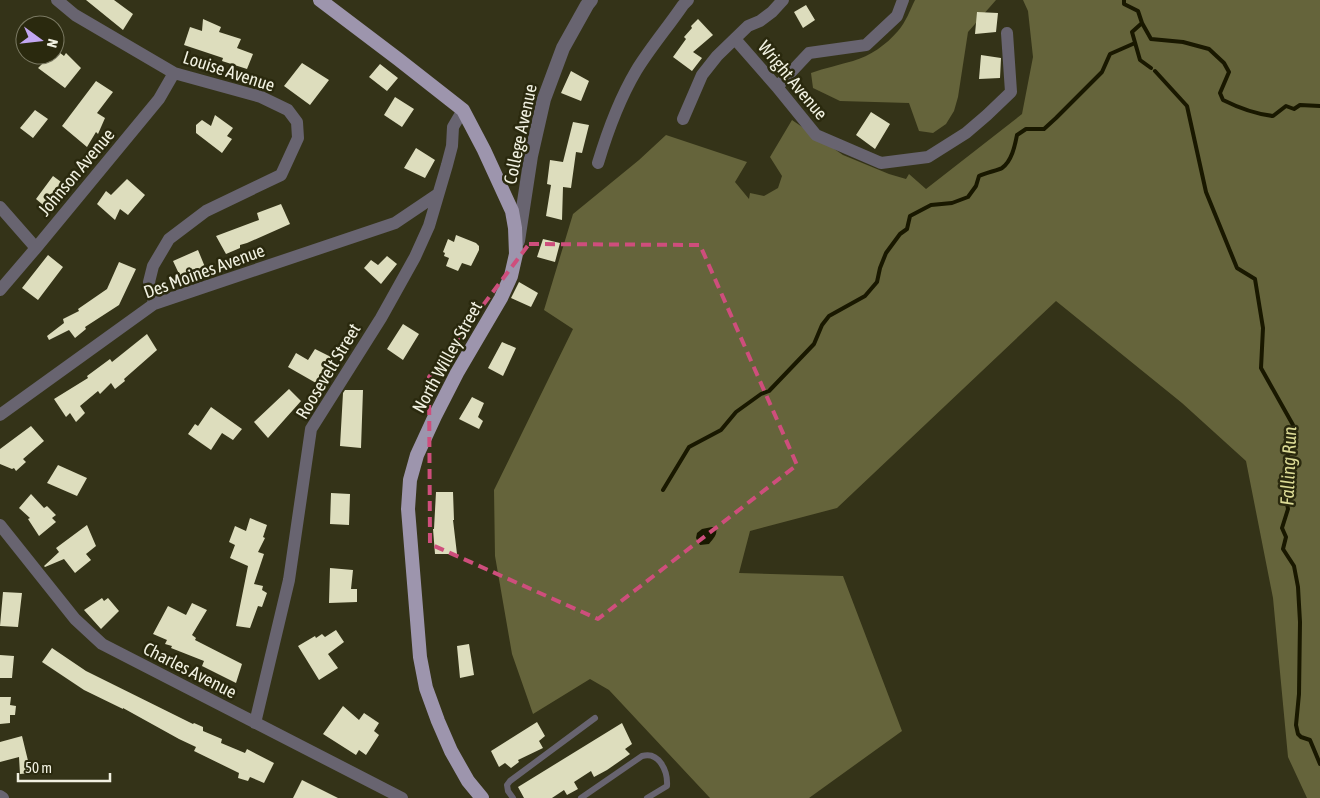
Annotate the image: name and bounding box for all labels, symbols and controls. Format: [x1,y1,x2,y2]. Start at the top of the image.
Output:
north arrow [15,15,65,65]
street label: Wright Avenue [754,36,832,124]
text: N [44,37,61,49]
street label: Louise Avenue [181,46,277,96]
street label: College Avenue [499,82,541,186]
street label: Johnson Avenue [33,124,119,220]
street label: Des Moines Avenue [141,239,267,303]
street label: North Willey Street [408,297,486,417]
street label: Roosevelt Street [291,319,365,423]
water label: Falling Run [1276,426,1300,506]
street label: Charles Avenue [140,638,240,702]
scale bar [18,750,110,782]
text: 50 m [25,759,52,776]

